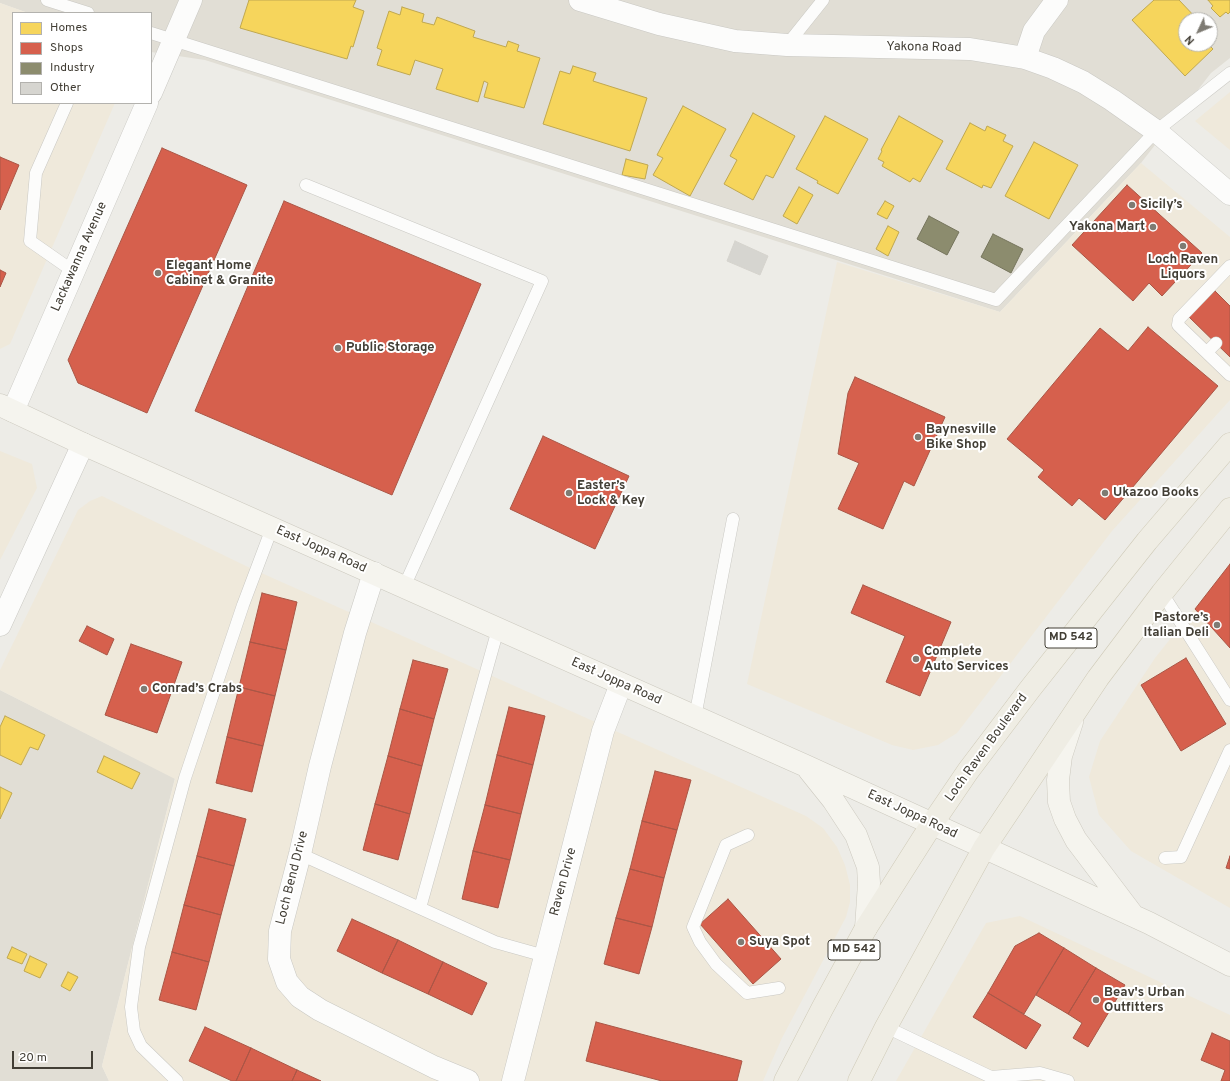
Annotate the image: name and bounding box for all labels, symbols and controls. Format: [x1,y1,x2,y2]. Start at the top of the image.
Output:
legend [12,12,152,104]
north arrow [1178,12,1218,52]
text: Homes [50,20,87,36]
text: N [1182,32,1198,47]
text: Shops [50,40,83,56]
street label: Yakona Road [886,40,962,56]
text: Industry [50,60,95,76]
text: Other [50,80,81,96]
place label: Sicily’s [1140,197,1183,213]
street label: Lackawanna Avenue [49,200,111,314]
marker: Sicily’s [1127,200,1137,210]
place label: Yakona Mart [1069,219,1145,235]
marker: Yakona Mart [1148,222,1158,232]
marker: Loch Raven Liquors [1178,241,1188,251]
place label: Loch Raven Liquors [1148,252,1218,283]
place label: Elegant Home Cabinet & Granite [166,258,274,289]
marker: Elegant Home Cabinet & Granite [153,268,163,278]
place label: Public Storage [346,340,435,356]
marker: Public Storage [333,343,343,353]
place label: Baynesville Bike Shop [926,422,996,453]
marker: Baynesville Bike Shop [913,432,923,442]
place label: Easter’s Lock & Key [577,478,645,509]
place label: Ukazoo Books [1113,485,1199,501]
marker: Easter’s Lock & Key [564,488,574,498]
marker: Ukazoo Books [1100,488,1110,498]
street label: East Joppa Road [273,523,369,577]
place label: Pastore’s Italian Deli [1143,610,1209,641]
marker: Pastore’s Italian Deli [1212,620,1222,630]
road number: MD 542 [1045,628,1097,648]
place label: Complete Auto Services [924,644,1009,675]
marker: Complete Auto Services [911,654,921,664]
street label: East Joppa Road [568,655,664,709]
place label: Conrad’s Crabs [152,681,242,697]
marker: Conrad’s Crabs [139,684,149,694]
street label: Loch Raven Boulevard [943,691,1031,805]
street label: East Joppa Road [864,787,960,843]
street label: Loch Bend Drive [274,830,312,926]
street label: Raven Drive [547,846,581,918]
place label: Suya Spot [749,934,810,950]
marker: Suya Spot [736,937,746,947]
road number: MD 542 [828,940,880,960]
place label: Beav's Urban Outfitters [1104,985,1185,1016]
marker: Beav's Urban Outfitters [1091,995,1101,1005]
scale bar [14,1043,95,1069]
text: 20 m [19,1050,47,1066]

